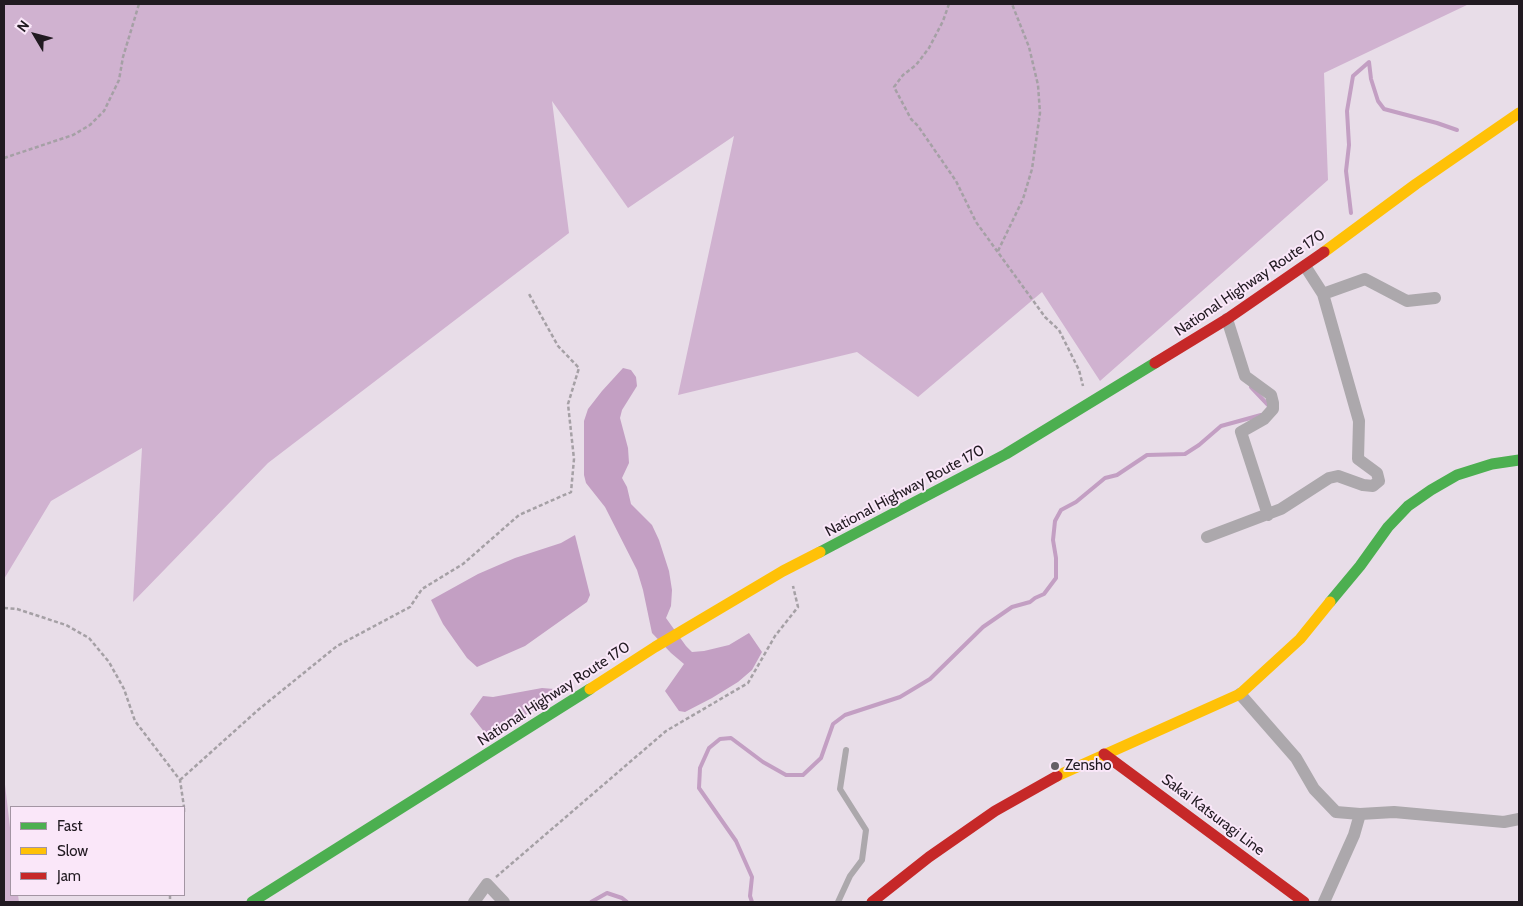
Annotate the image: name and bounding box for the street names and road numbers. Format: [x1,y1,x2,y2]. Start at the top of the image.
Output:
street label: National Highway Route 170 [1171,226,1329,340]
street label: National Highway Route 170 [822,441,988,541]
street label: National Highway Route 170 [474,638,634,750]
street label: Sakai Katsuragi Line [1158,771,1268,859]

